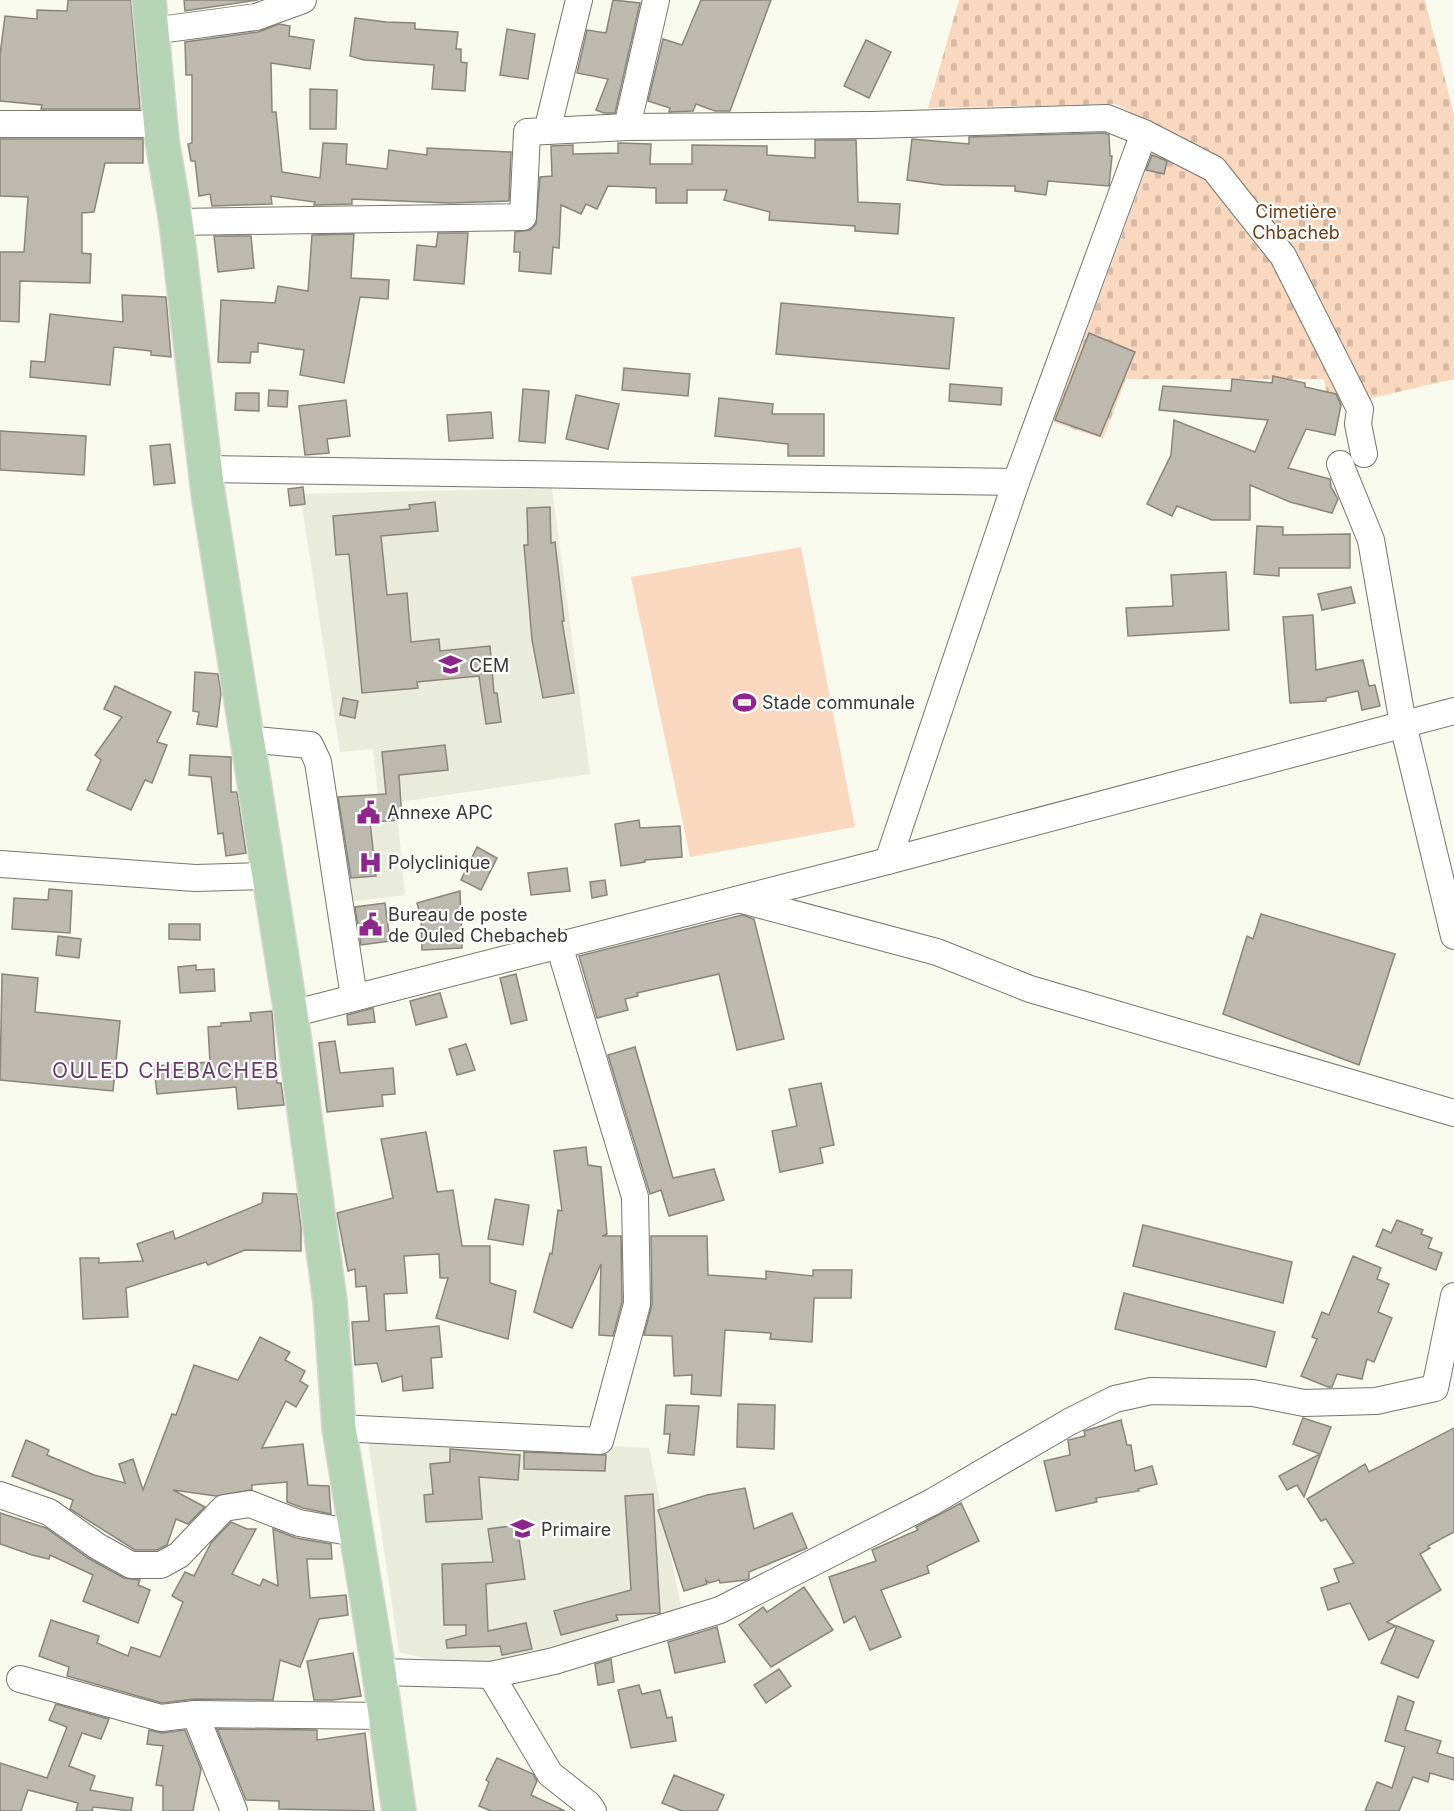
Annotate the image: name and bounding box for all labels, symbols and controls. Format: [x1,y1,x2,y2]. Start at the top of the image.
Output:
park label: Cimetière Chbacheb [1252,201,1340,243]
school or university icon: CEM [438,652,464,678]
place label: CEM [469,655,509,676]
sports icon: Stade communale [731,689,757,715]
place label: Stade communale [762,692,915,713]
public building icon: Annexe APC [356,799,382,825]
place label: Annexe APC [387,802,493,823]
hospital icon: Polyclinique [357,849,383,875]
place label: Polyclinique [388,852,491,873]
place label: Bureau de poste de Ouled Chebacheb [388,904,568,946]
public building icon: Bureau de poste de Ouled Chebacheb [357,911,383,937]
district label: OULED CHEBACHEB [52,1058,280,1083]
school or university icon: Primaire [510,1516,536,1542]
place label: Primaire [541,1519,611,1540]

